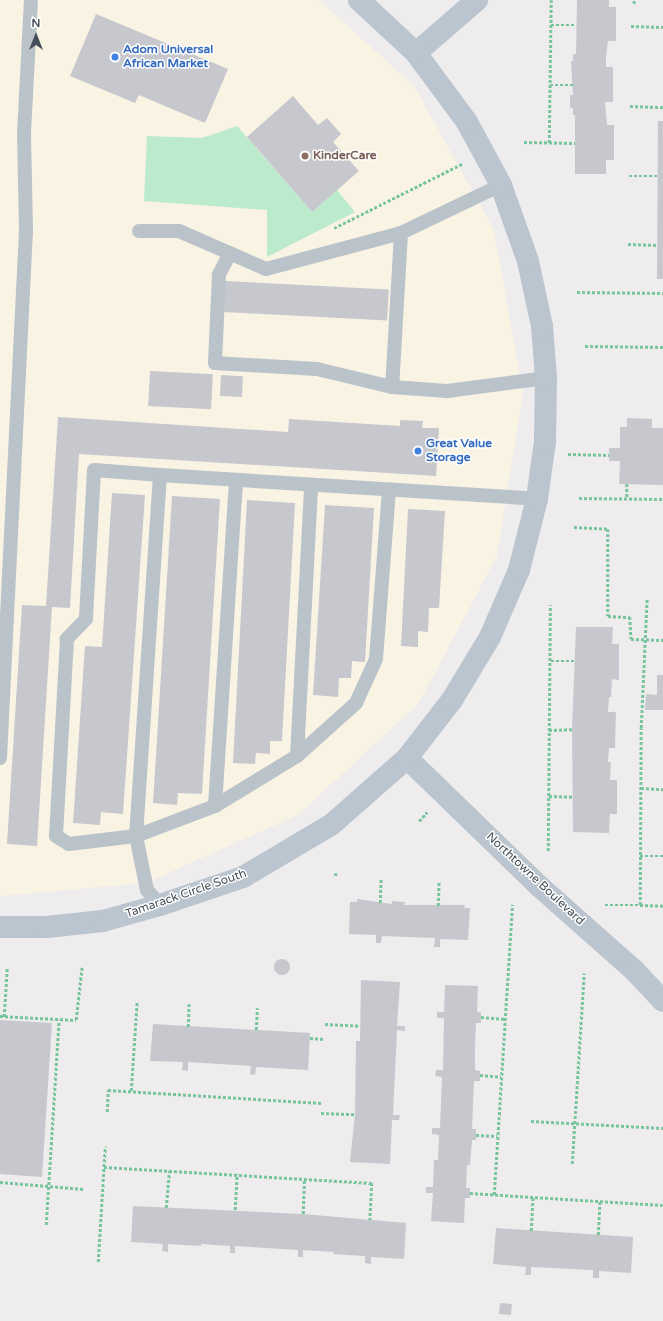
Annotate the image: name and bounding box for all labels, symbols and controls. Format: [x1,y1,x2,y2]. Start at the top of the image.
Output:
north arrow [16,16,56,56]
text: N [32,17,40,30]
place label: Adom Universal African Market [123,43,213,71]
marker: Adom Universal African Market [110,52,120,62]
place label: KinderCare [313,149,377,163]
marker: KinderCare [300,151,310,161]
place label: Great Value Storage [426,437,492,465]
marker: Great Value Storage [413,446,423,456]
street label: Northtowne Boulevard [483,830,587,928]
street label: Tamarack Circle South [124,866,248,922]

